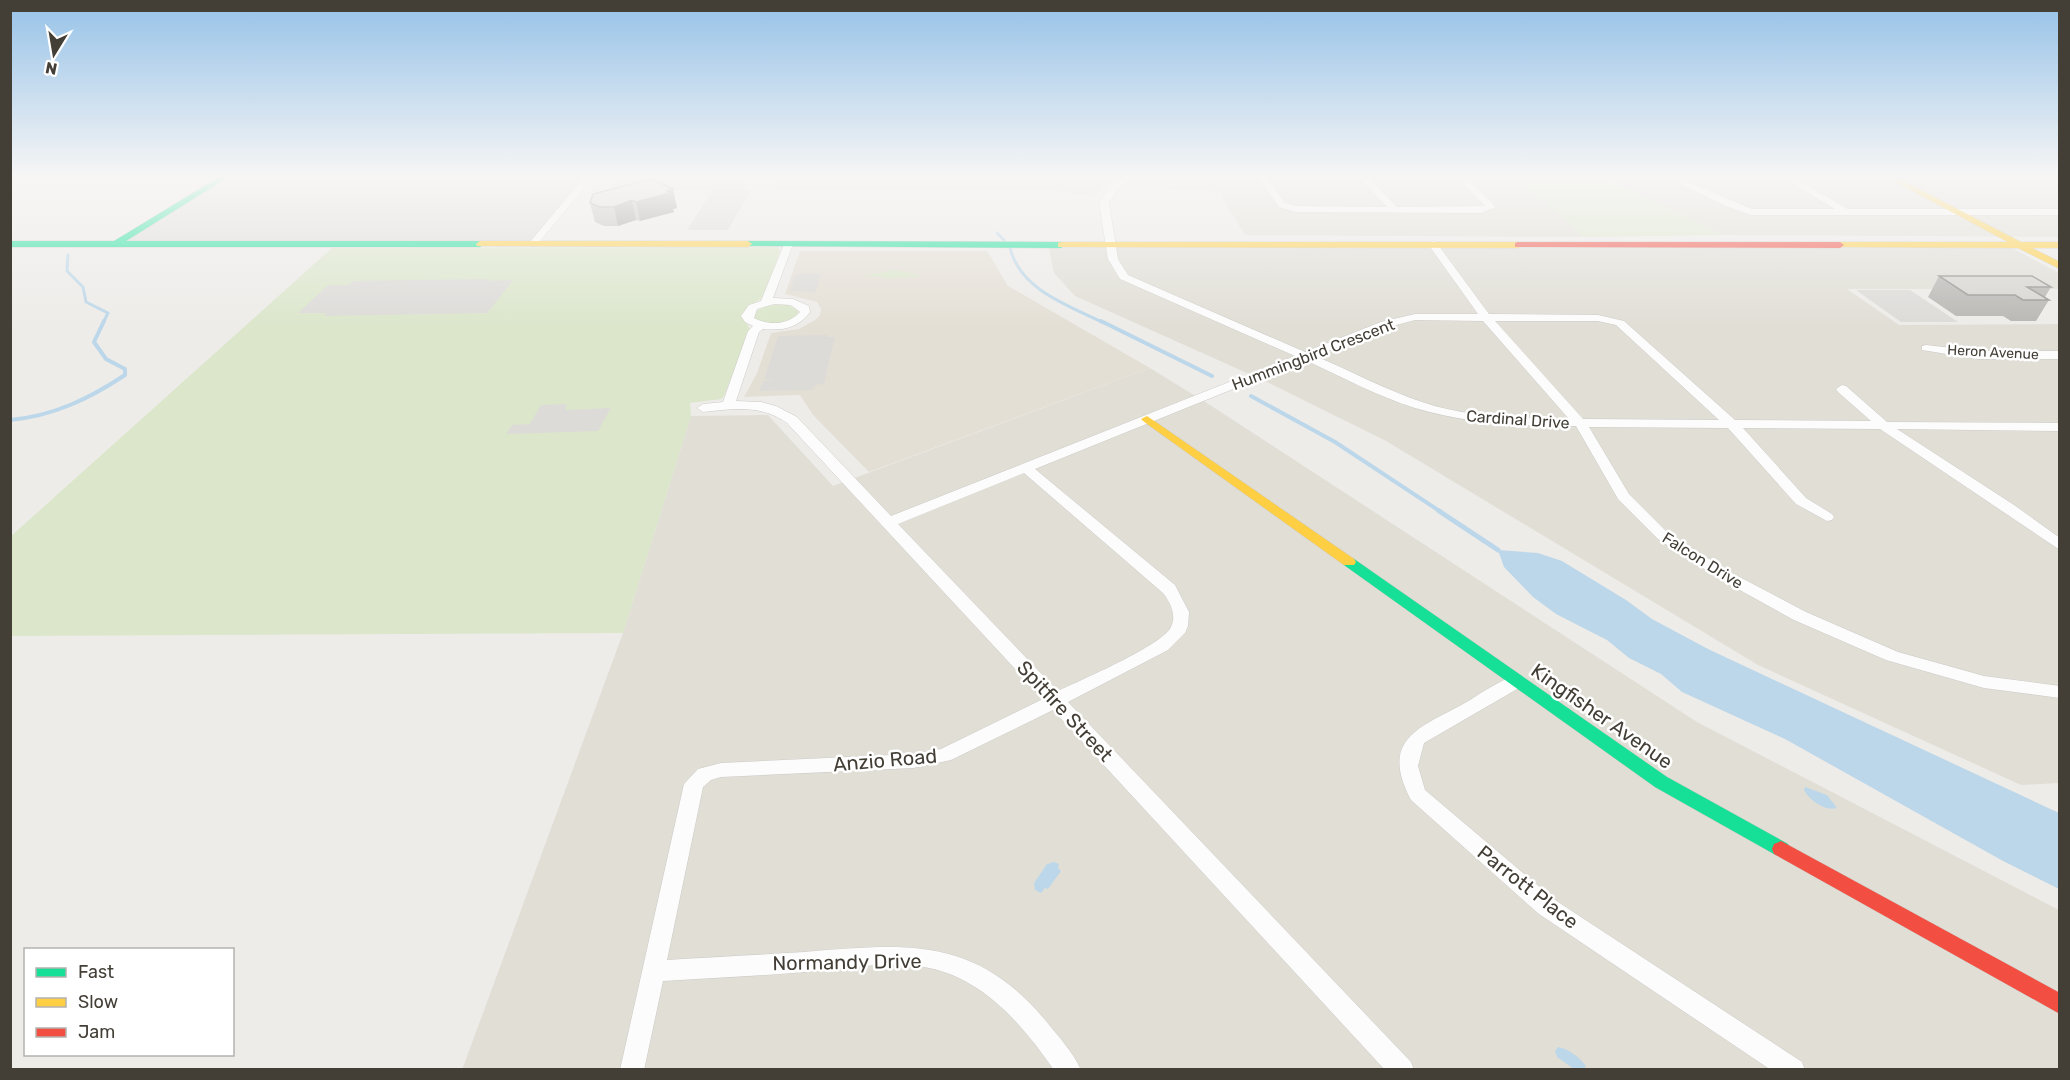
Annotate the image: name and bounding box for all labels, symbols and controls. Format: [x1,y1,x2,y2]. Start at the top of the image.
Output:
north arrow [24,24,84,84]
text: N [44,58,59,79]
street label: Hummingbird Crescent [1229,315,1397,394]
street label: Heron Avenue [1947,342,2039,363]
street label: Cardinal Drive [1466,406,1570,433]
street label: Falcon Drive [1659,528,1747,593]
street label: Spitfire Street [1012,656,1118,767]
street label: Kingfisher Avenue [1527,658,1677,774]
street label: Anzio Road [832,743,938,777]
street label: Parrott Place [1473,840,1583,934]
legend [24,948,234,1056]
street label: Normandy Drive [772,949,922,975]
text: Fast [78,961,114,983]
text: Slow [78,991,118,1013]
text: Jam [78,1021,115,1043]

